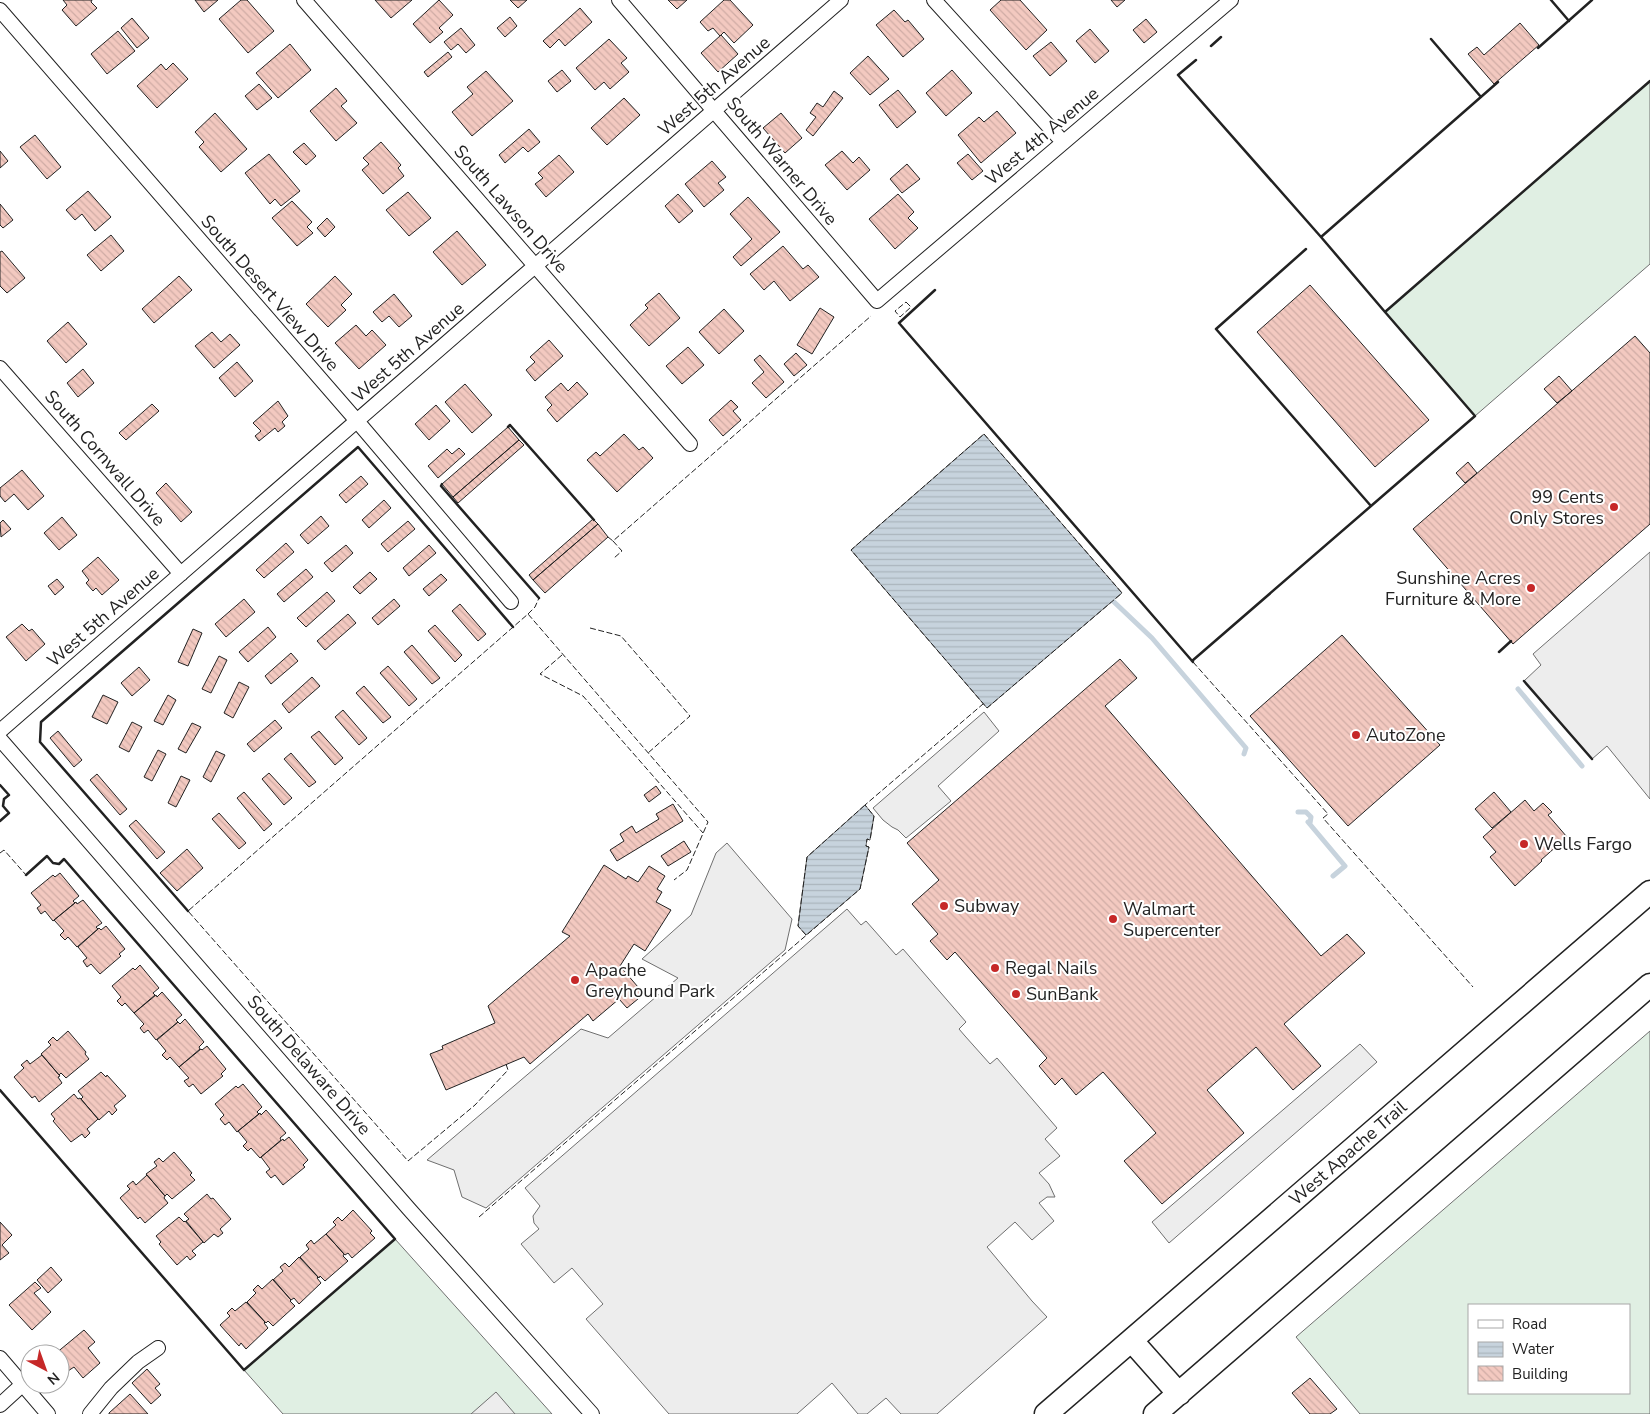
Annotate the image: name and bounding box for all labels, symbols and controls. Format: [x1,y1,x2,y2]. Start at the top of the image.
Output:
street label: West 5th Avenue [653,31,775,141]
street label: West 4th Avenue [980,81,1104,191]
street label: South Warner Drive [721,92,843,230]
street label: South Lawson Drive [449,140,573,278]
street label: South Desert View Drive [195,210,345,376]
street label: West 5th Avenue [347,297,469,407]
street label: South Cornwall Drive [39,385,171,531]
place label: 99 Cents Only Stores [1509,485,1604,530]
marker: 99 Cents Only Stores [1608,501,1620,513]
street label: West 5th Avenue [42,562,164,672]
place label: Sunshine Acres Furniture & More [1385,566,1521,611]
marker: Sunshine Acres Furniture & More [1525,582,1537,594]
place label: AutoZone [1366,723,1446,747]
marker: AutoZone [1350,729,1362,741]
place label: Wells Fargo [1534,832,1632,856]
marker: Wells Fargo [1518,838,1530,850]
place label: Subway [954,894,1020,918]
place label: Walmart Supercenter [1123,897,1221,942]
marker: Subway [938,900,950,912]
marker: Walmart Supercenter [1107,913,1119,925]
place label: Regal Nails [1005,956,1097,980]
place label: Apache Greyhound Park [585,958,716,1003]
marker: Regal Nails [989,962,1001,974]
marker: Apache Greyhound Park [569,974,581,986]
place label: SunBank [1026,982,1099,1006]
marker: SunBank [1010,988,1022,1000]
street label: South Delaware Drive [242,990,376,1140]
street label: West Apache Trail [1284,1095,1412,1211]
legend [1468,1304,1630,1394]
text: Road [1512,1314,1547,1334]
text: Water [1512,1339,1555,1359]
north arrow [20,1344,70,1394]
text: Building [1512,1364,1568,1384]
text: N [43,1368,63,1389]

